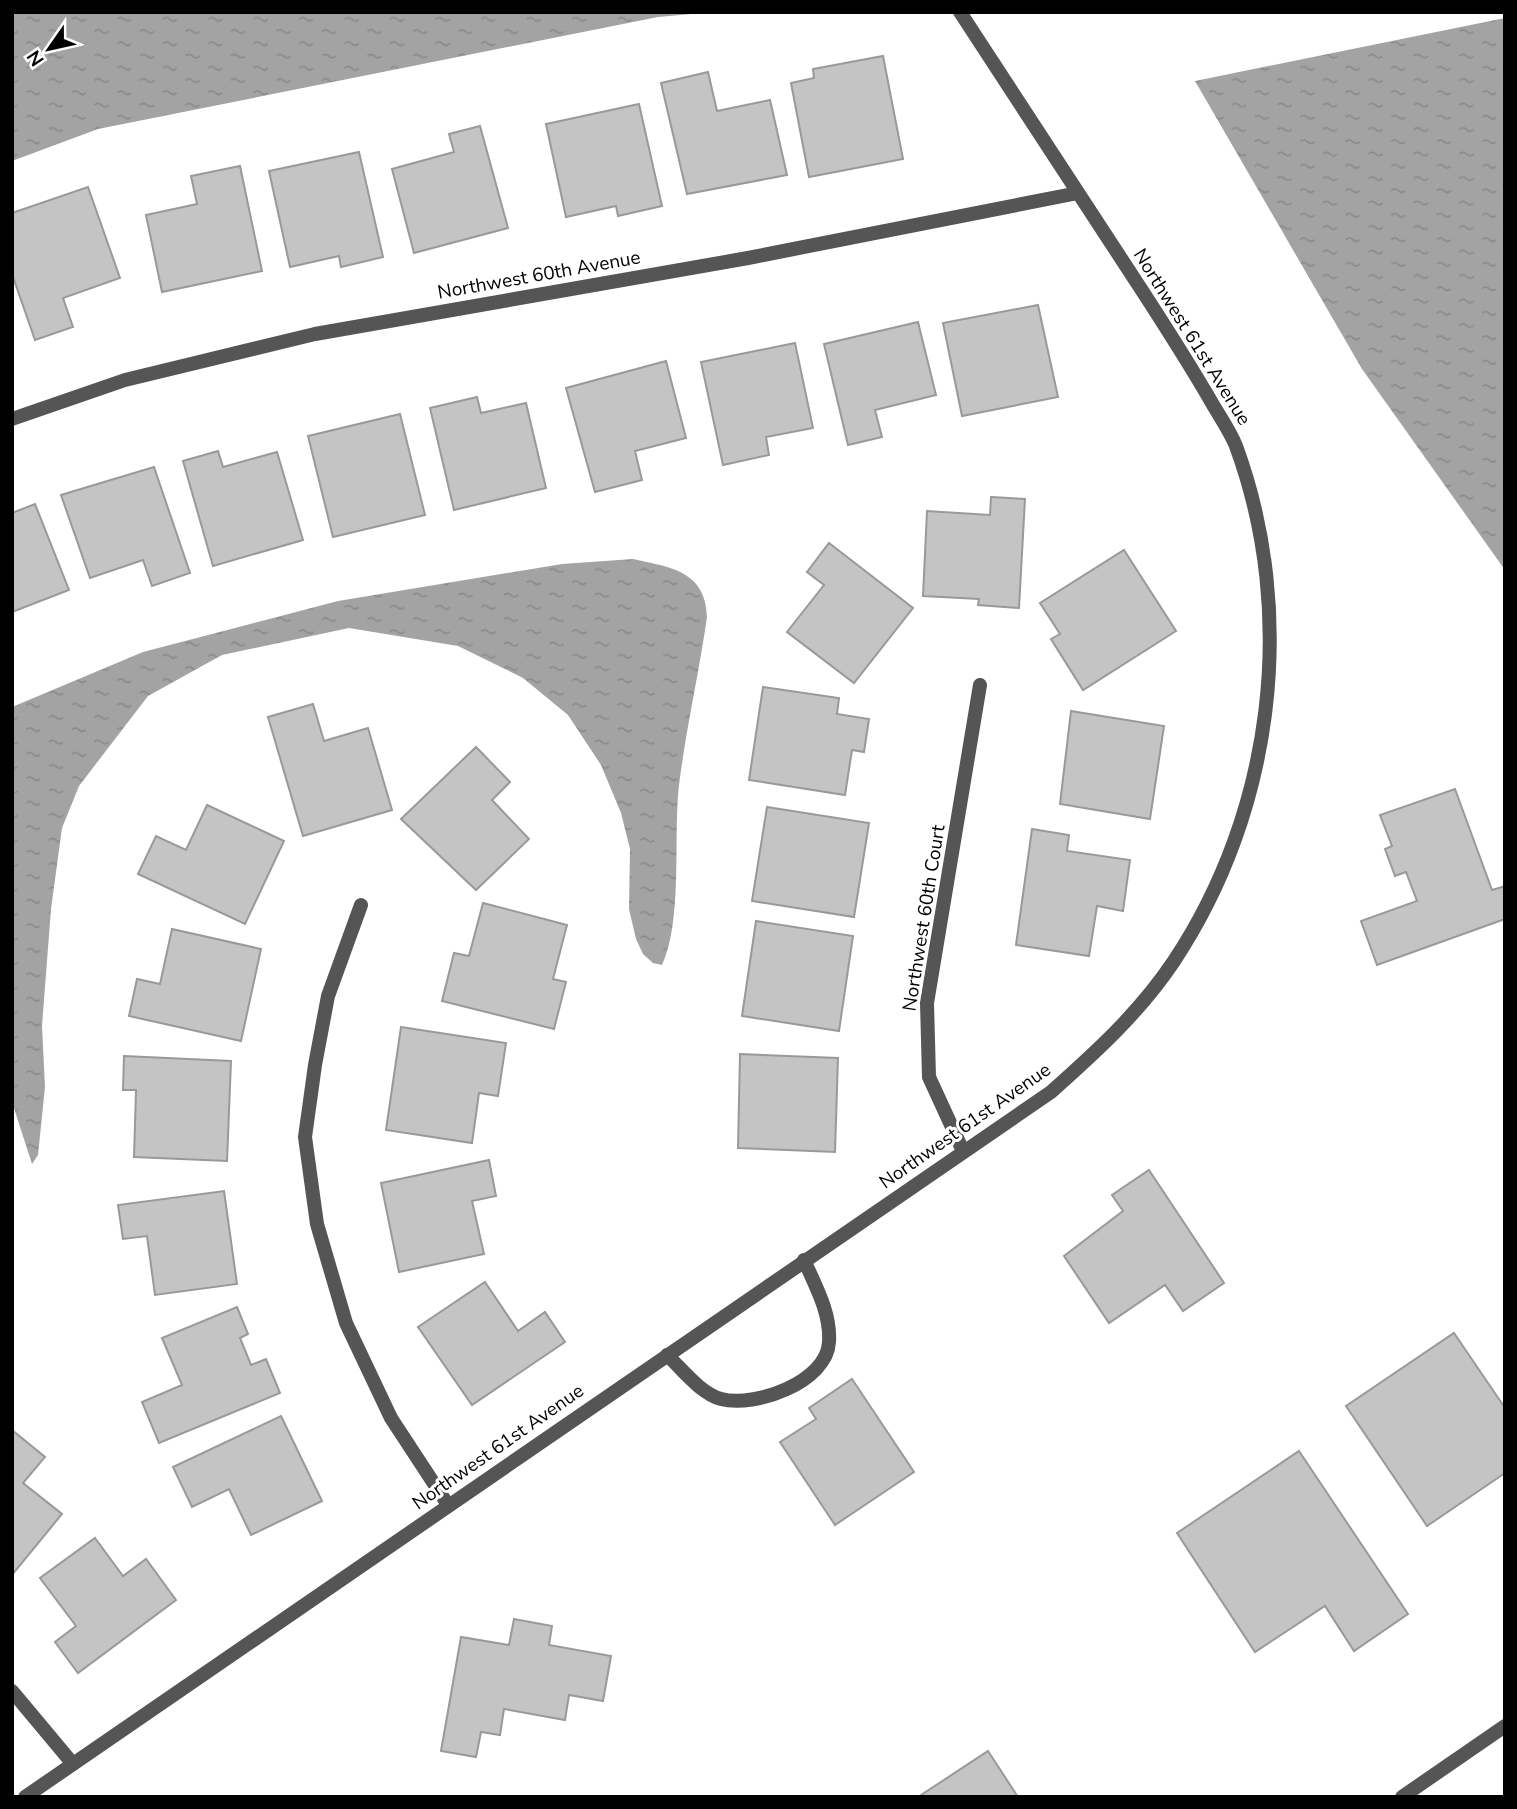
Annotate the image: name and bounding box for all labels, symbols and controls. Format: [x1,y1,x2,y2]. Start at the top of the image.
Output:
north arrow [14,14,84,84]
text: N [21,45,50,71]
street label: Northwest 60th Avenue [436,244,642,306]
street label: Northwest 61st Avenue [1127,244,1257,430]
street label: Northwest 60th Court [896,823,952,1013]
street label: Northwest 61st Avenue [874,1057,1056,1195]
street label: Northwest 61st Avenue [407,1378,589,1516]

